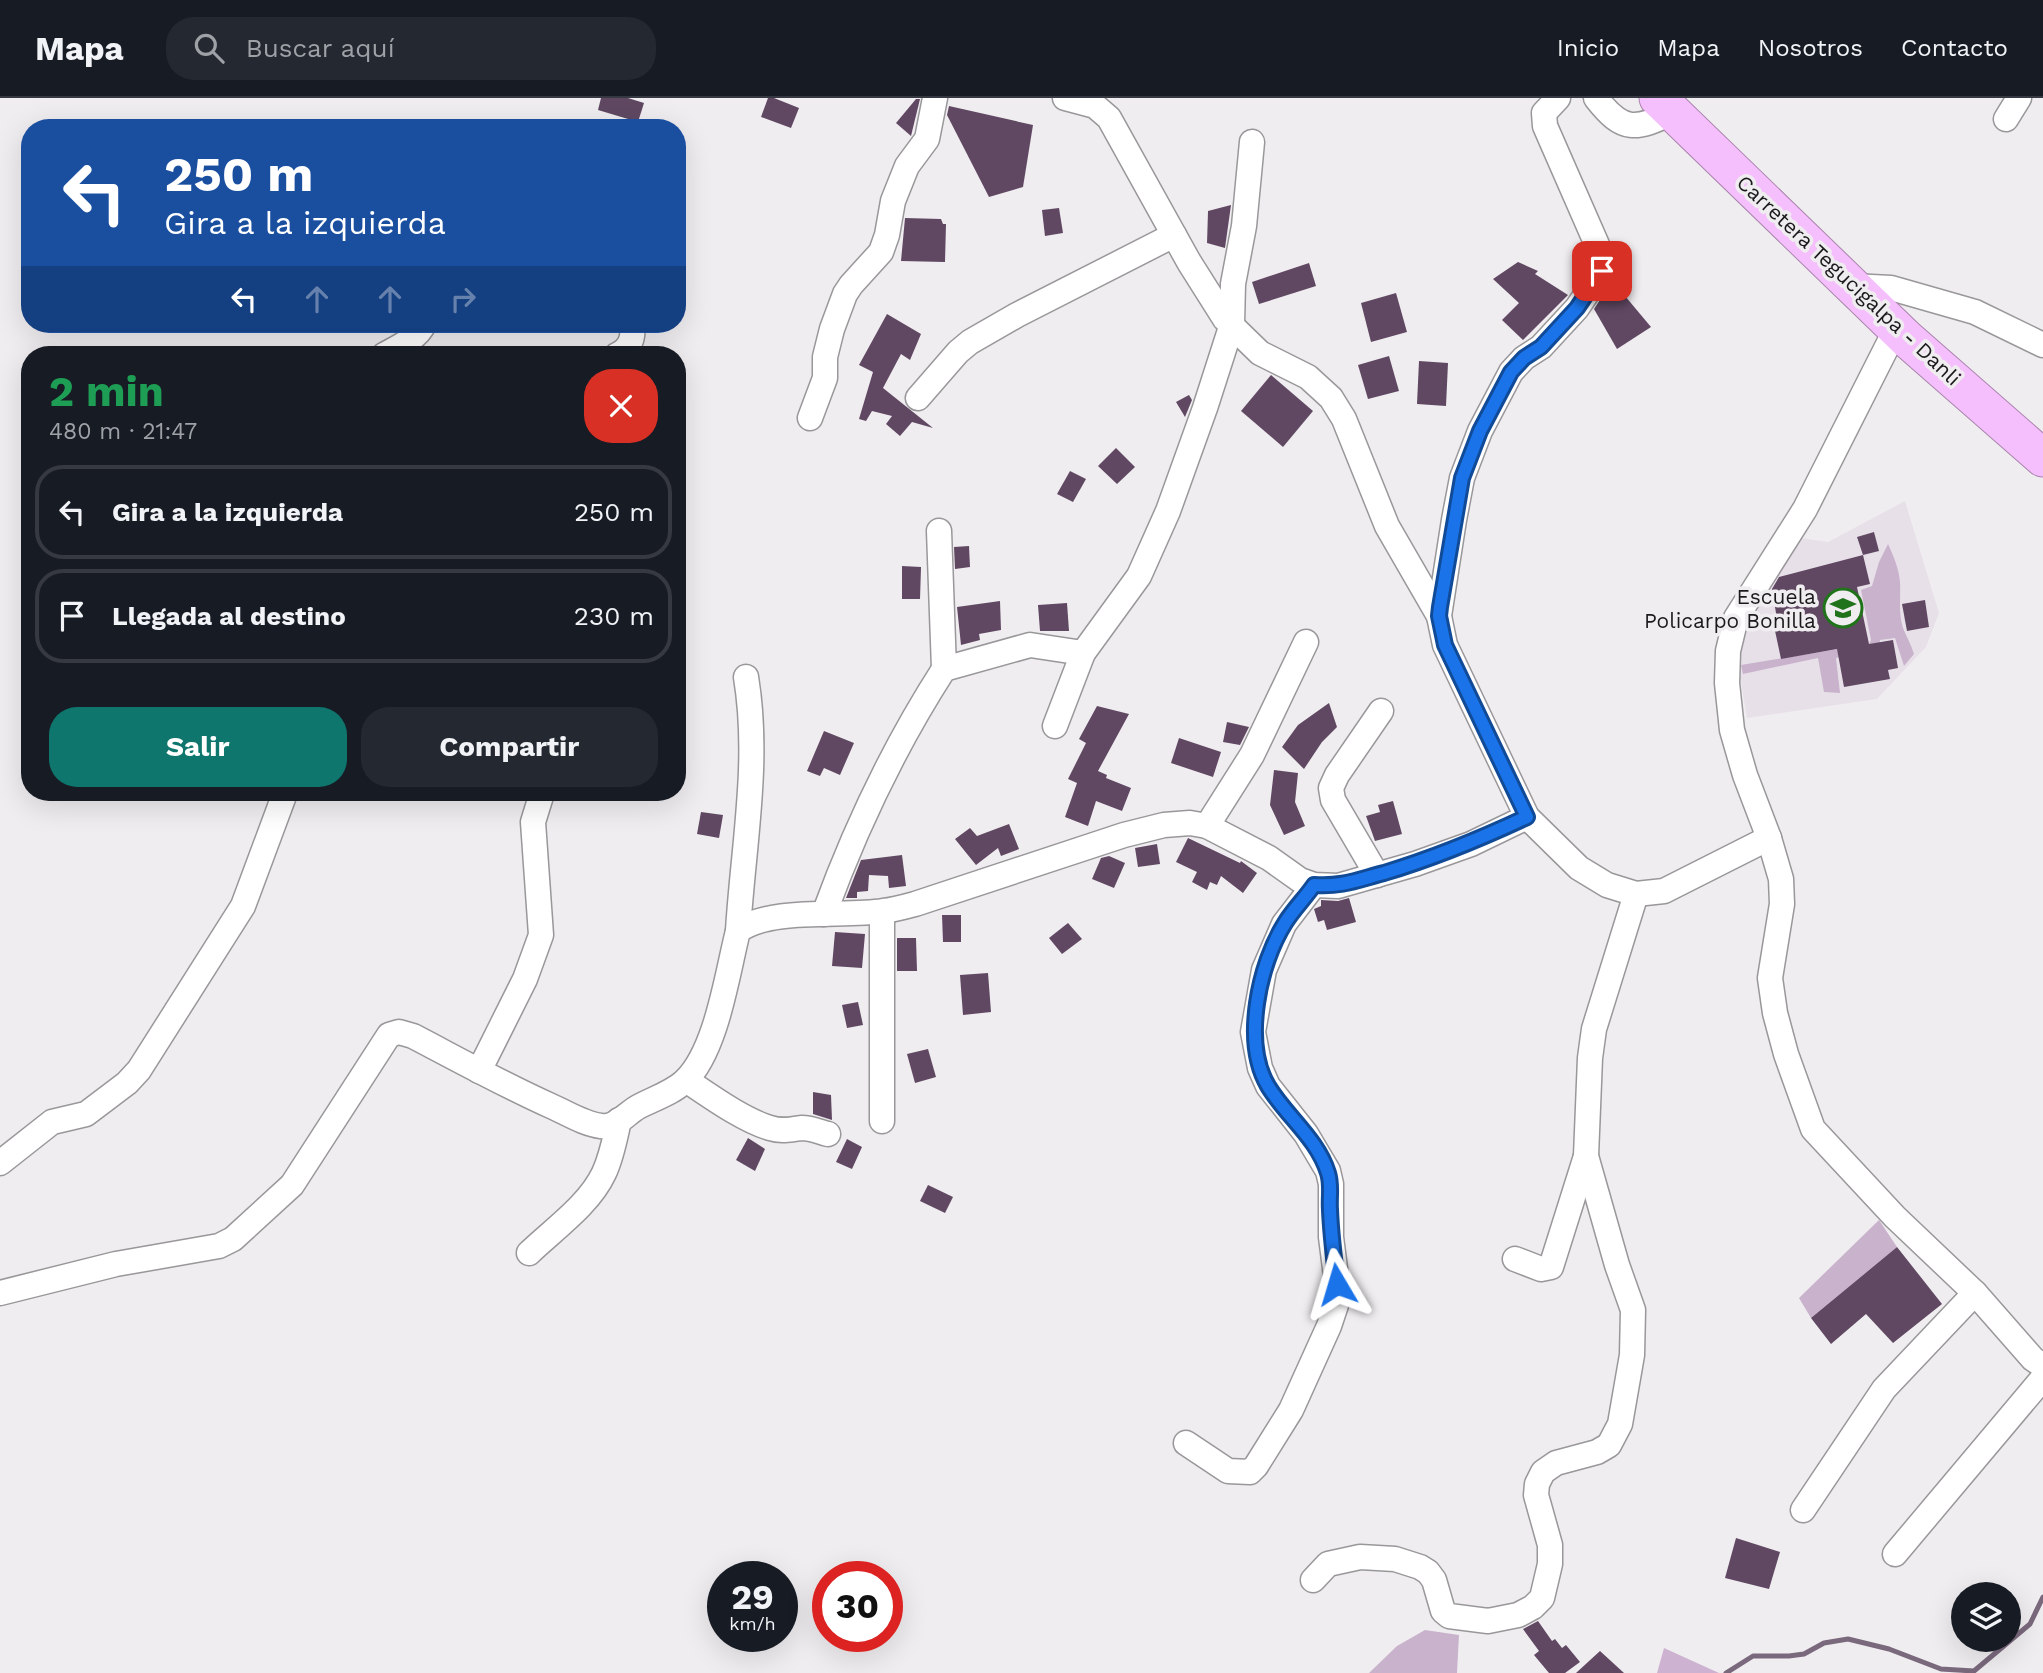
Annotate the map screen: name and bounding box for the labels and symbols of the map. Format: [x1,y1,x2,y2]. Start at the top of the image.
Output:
street label: Carretera Tegucigalpa - Danli [1732,170,1966,390]
pin [1572,241,1632,301]
place label: Escuela Policarpo Bonilla [1644,584,1816,633]
school or university icon: Escuela Policarpo Bonilla [1822,587,1864,629]
position arrow [1300,1247,1374,1321]
speed limit sign: 30 [812,1561,903,1652]

